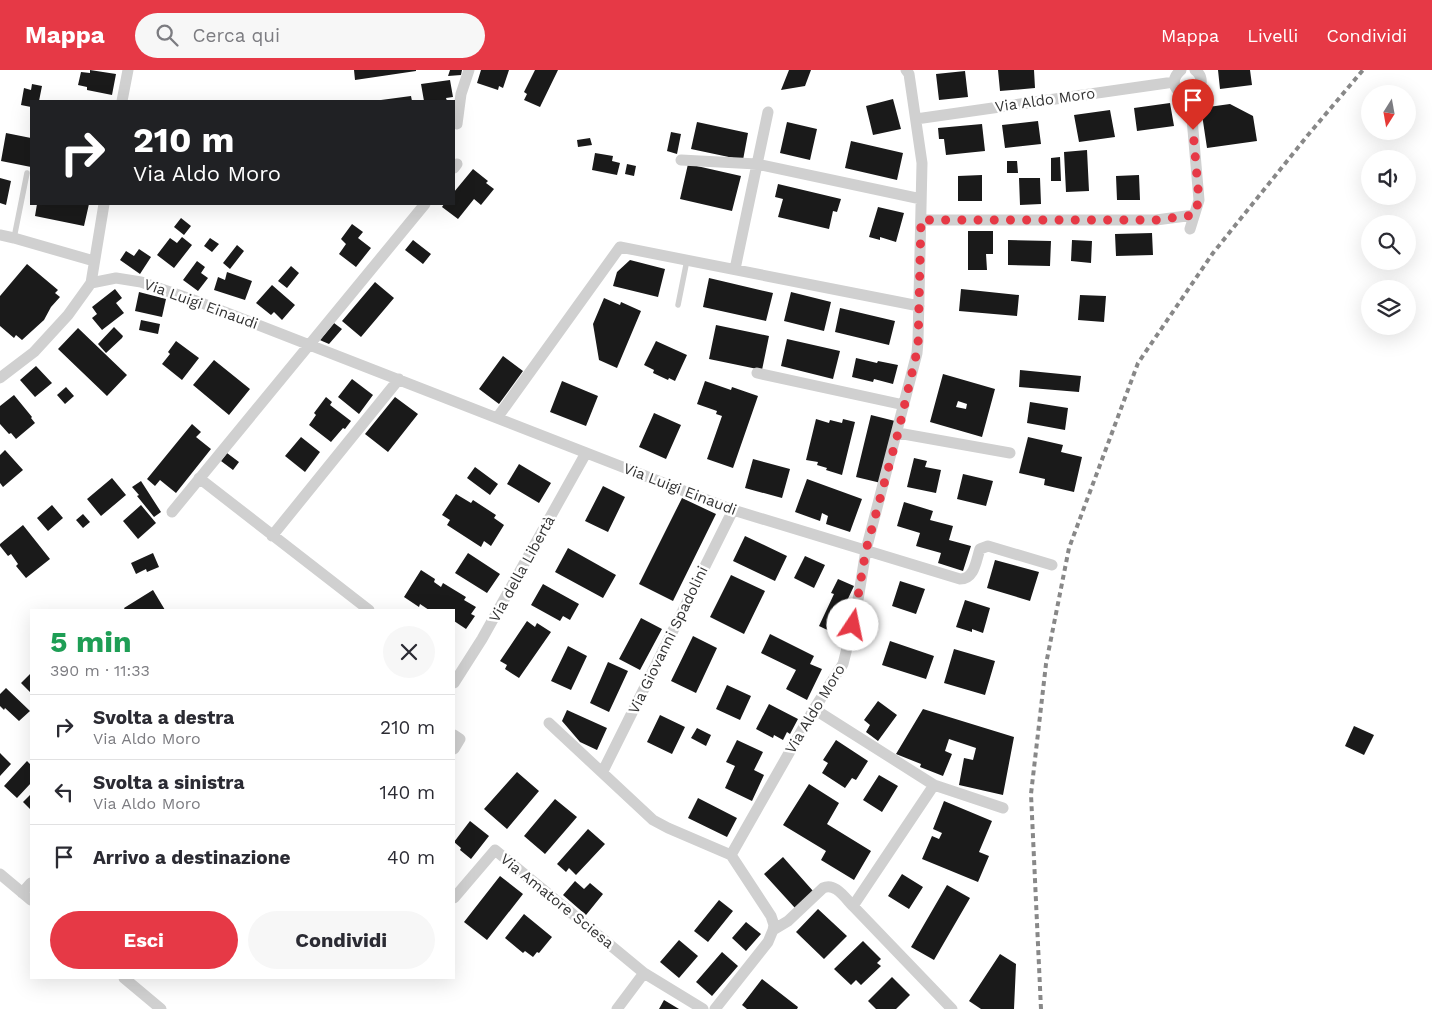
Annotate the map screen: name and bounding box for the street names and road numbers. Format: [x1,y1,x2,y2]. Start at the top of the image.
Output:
street label: Via Aldo Moro [994,84,1096,116]
street label: Via Luigi Einaudi [141,275,261,333]
street label: Via Luigi Einaudi [621,459,739,519]
street label: Via della Libertà [485,512,559,625]
street label: Via Giovanni Spadolini [624,563,712,717]
street label: Via Aldo Moro [781,661,849,757]
street label: Via Amatore Sciesa [497,850,618,953]

